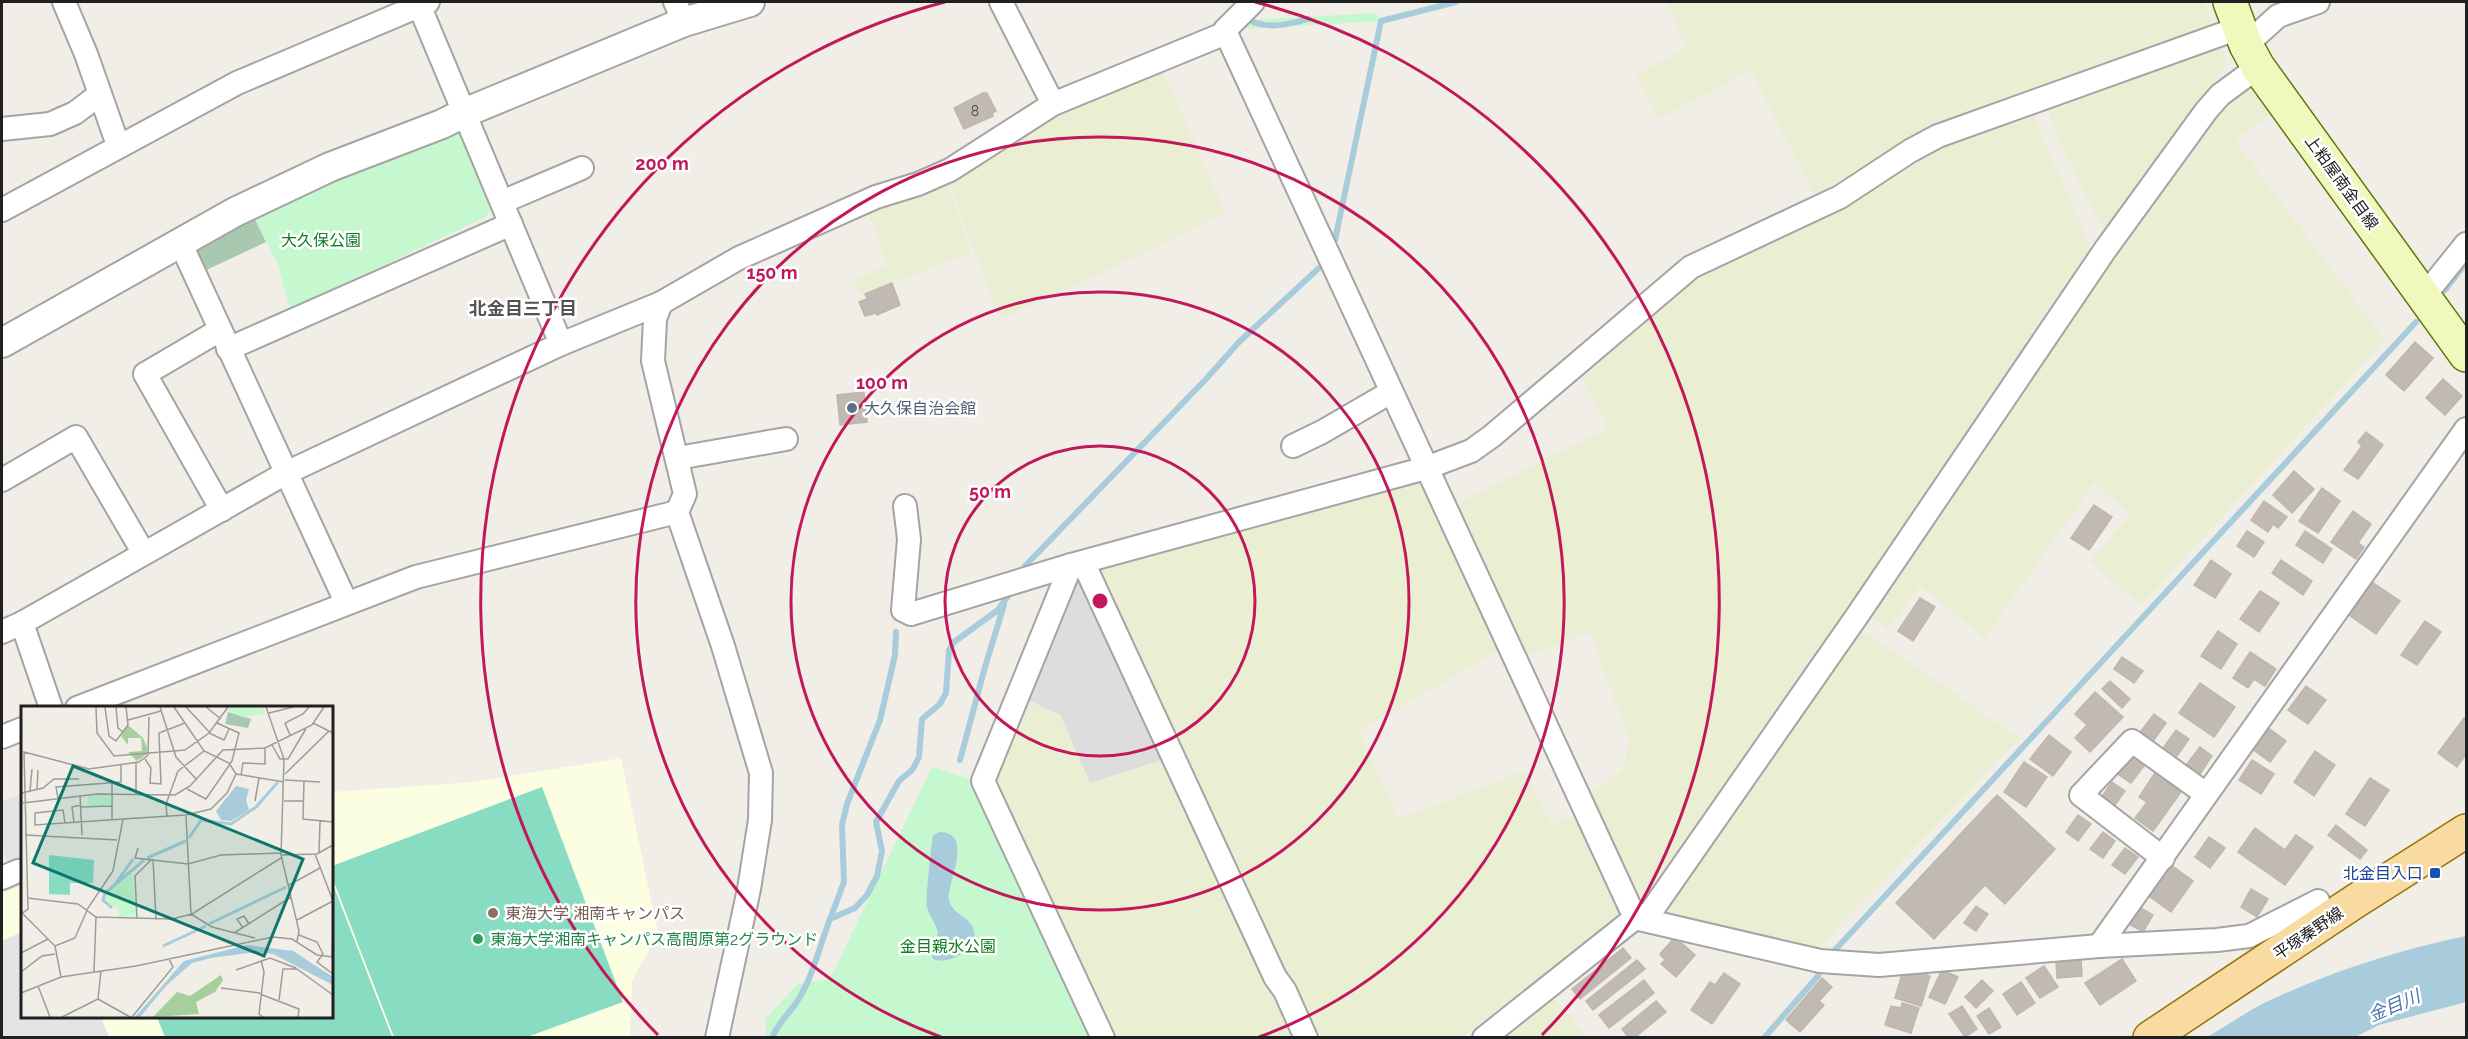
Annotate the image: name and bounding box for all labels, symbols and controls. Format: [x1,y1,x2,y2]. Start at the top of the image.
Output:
house number: 8 [971,103,979,119]
street label: 上粕屋南金目線 [2301,131,2382,233]
text: 200 m [635,153,689,174]
park label: 大久保公園 [281,231,361,250]
text: 150 m [747,262,798,283]
district label: 北金目三丁目 [469,298,577,319]
text: 100 m [856,372,908,393]
place label: 大久保自治会館 [864,399,976,418]
marker: 大久保自治会館 [845,401,859,415]
text: 50 m [969,481,1011,502]
centre of rings [1090,591,1110,611]
inset map [21,706,333,1018]
place label: 北金目入口 [2343,864,2423,883]
marker: 北金目入口 [2428,866,2442,880]
street label: 平塚秦野線 [2270,903,2347,964]
place label: 東海大学 湘南キャンパス [505,904,685,923]
marker: 東海大学 湘南キャンパス [486,906,500,920]
place label: 東海大学湘南キャンパス高間原第2グラウンド [490,930,818,949]
marker: 東海大学湘南キャンパス高間原第2グラウンド [471,932,485,946]
park label: 金目親水公園 [900,937,996,956]
water label: 金目川 [2365,985,2425,1026]

